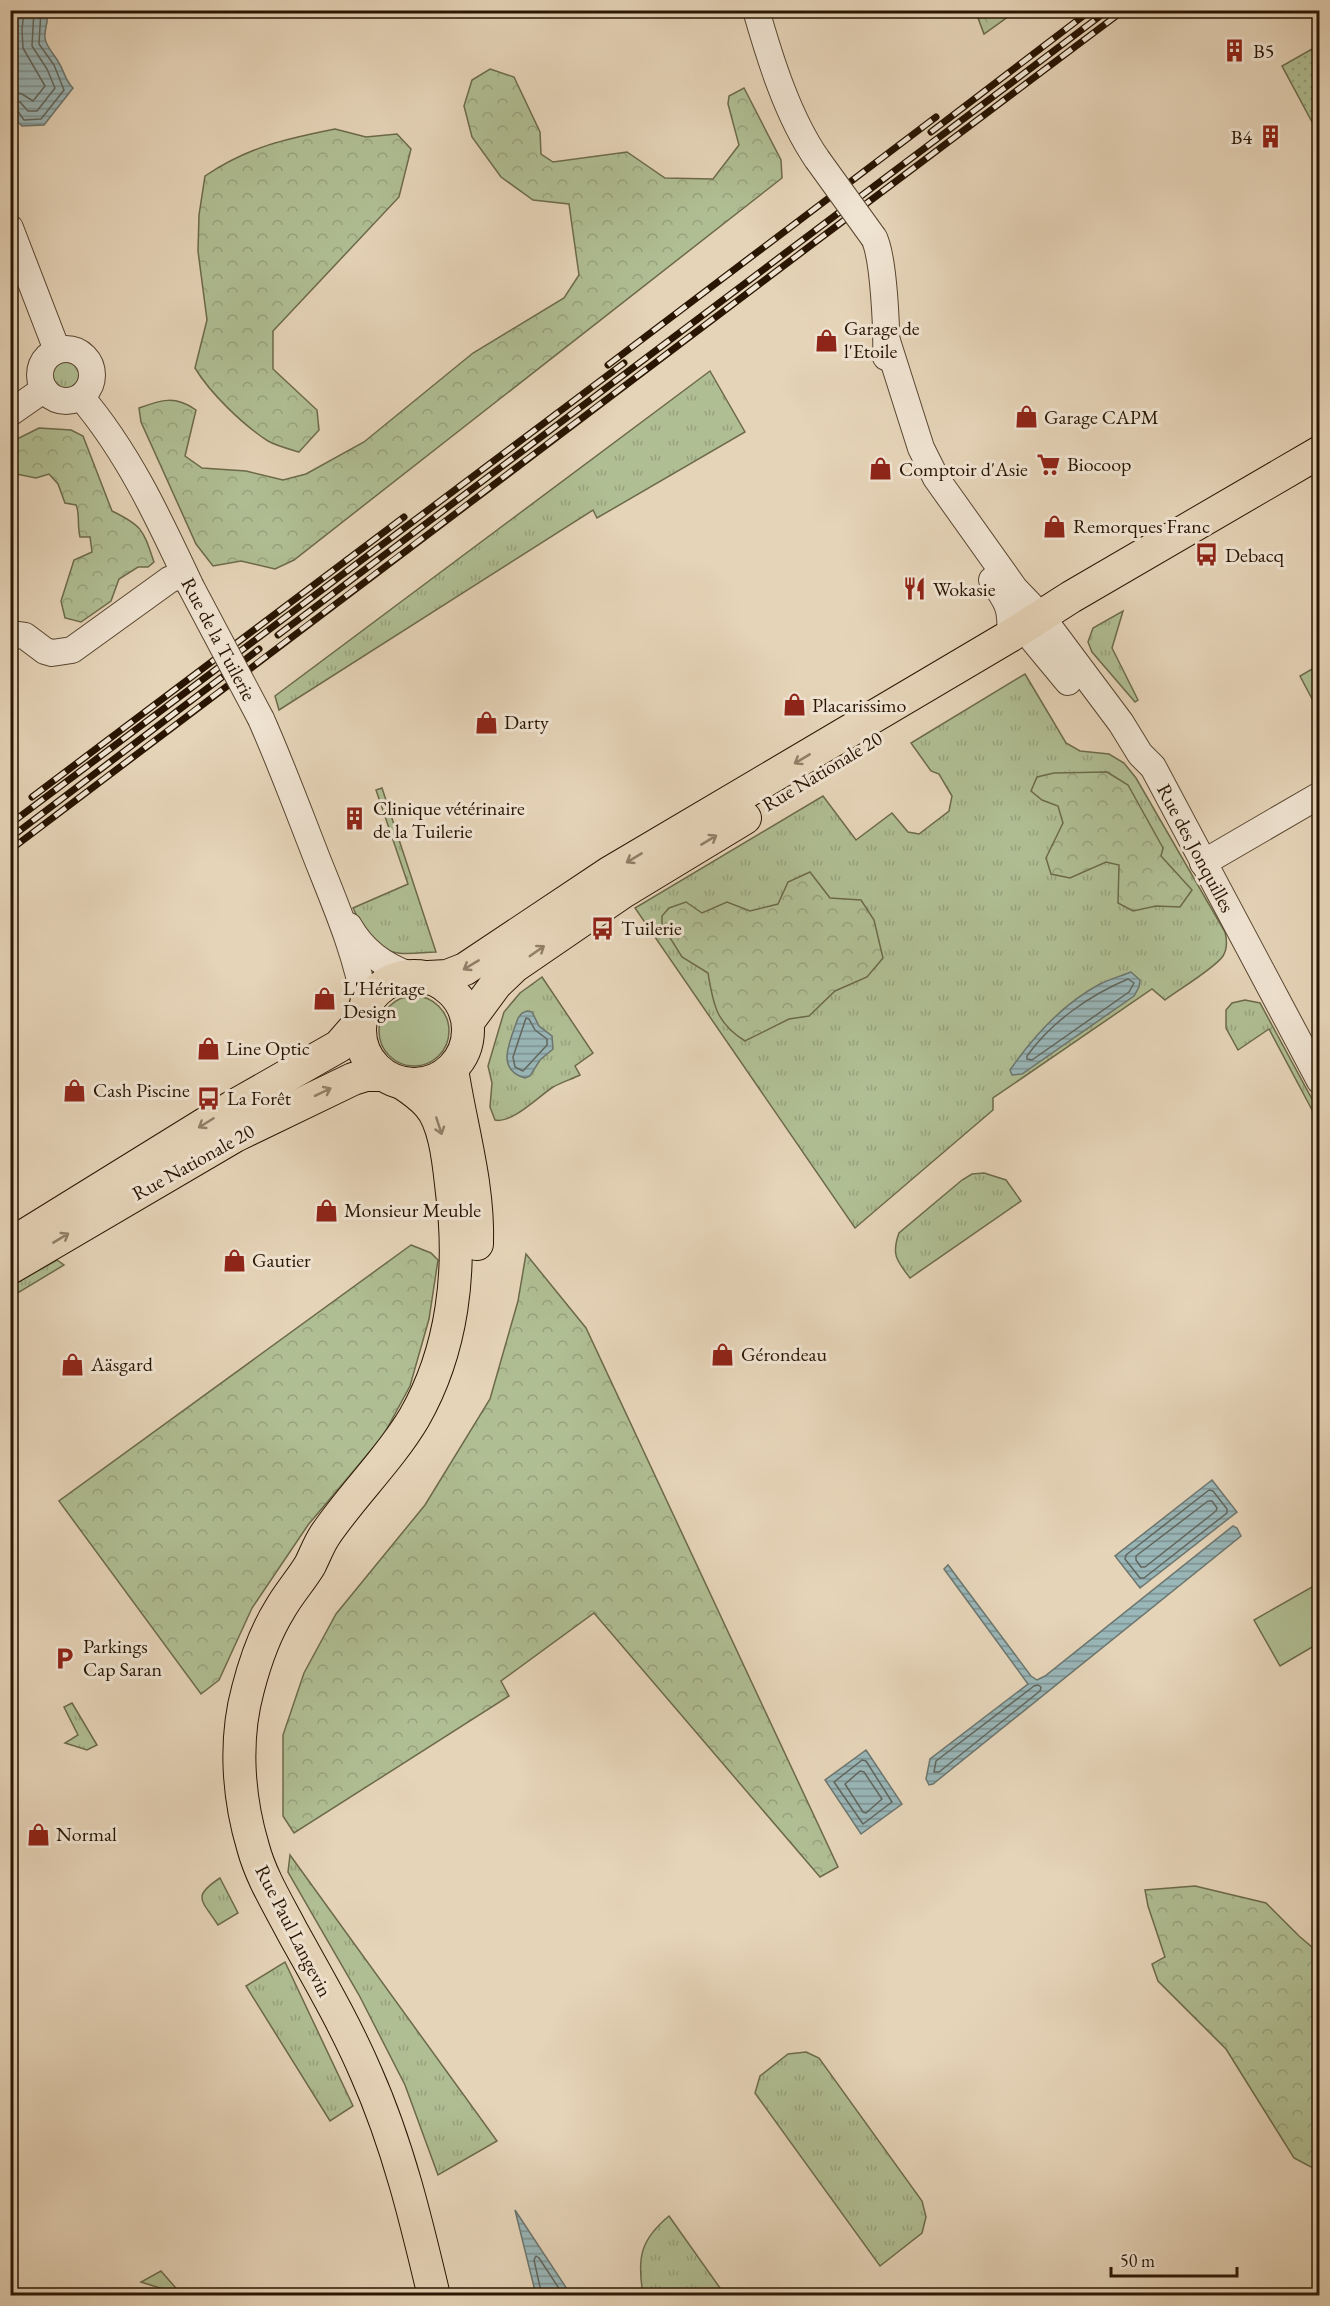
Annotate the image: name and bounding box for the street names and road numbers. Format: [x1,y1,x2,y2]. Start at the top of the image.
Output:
street label: Rue de la Tuilerie [176,573,263,705]
street label: Rue Nationale 20 [757,725,887,817]
street label: Rue des Jonquilles [1151,779,1241,917]
street label: Rue Nationale 20 [127,1118,259,1206]
street label: Rue Paul Langevin [250,1861,339,2002]

